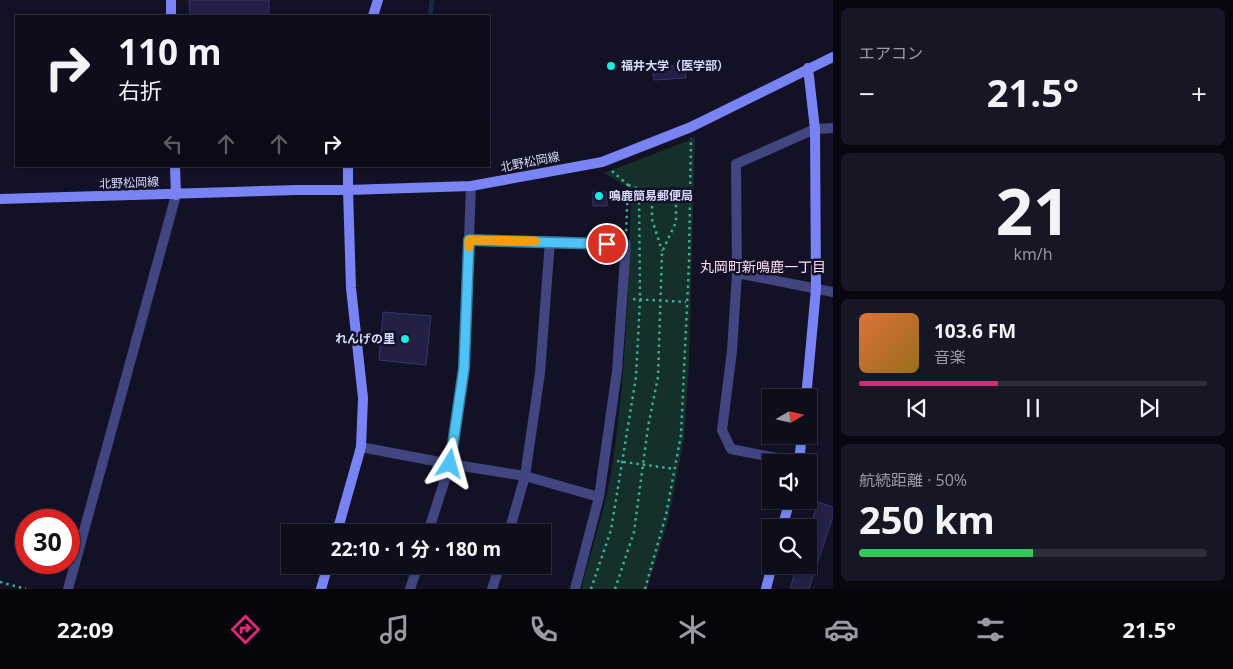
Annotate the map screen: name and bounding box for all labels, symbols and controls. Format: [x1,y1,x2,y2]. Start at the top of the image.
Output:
text: 110 m [118,28,222,75]
icon: right [35,35,100,100]
text: エアコン [859,42,923,64]
place label: 福井大学（医学部） [621,57,729,74]
marker: 福井大学（医学部） [605,60,617,72]
text: 21.5° [987,66,1079,118]
text: − [859,74,875,112]
text: + [1191,74,1207,112]
text: 右折 [118,75,162,105]
icon: left [159,130,187,158]
icon: ahead [212,130,240,158]
icon: ahead [265,130,293,158]
icon: right [318,130,346,158]
street label: 北野松岡線 [499,147,561,176]
text: 21 [996,166,1070,254]
street label: 北野松岡線 [99,173,159,192]
place label: 鳴鹿簡易郵便局 [609,187,693,204]
marker: 鳴鹿簡易郵便局 [593,190,605,202]
pin [586,223,628,265]
icon: arrive [593,230,621,258]
text: km/h [1014,243,1052,265]
district label: 丸岡町新鳴鹿一丁目 [700,257,826,276]
text: 103.6 FM [934,318,1016,344]
place label: れんげの里 [335,330,395,347]
marker: れんげの里 [399,333,411,345]
text: 音楽 [934,346,966,368]
north arrow [762,389,818,444]
map controls [762,389,817,574]
icon: previous [903,394,931,422]
icon: pause [1019,394,1047,422]
icon: next [1135,394,1163,422]
position arrow [423,437,475,489]
button: sound [762,454,817,509]
text: 航続距離 · 50% [859,469,967,491]
text: 250 km [859,493,995,545]
speed limit sign: 30 [15,509,80,574]
button: search [762,519,817,574]
text: 22:10 · 1 分 · 180 m [331,536,501,562]
icon: directions [228,612,263,647]
icon: music [377,612,412,647]
icon: phone [526,612,561,647]
icon: climate [675,612,710,647]
icon: car [824,612,859,647]
icon: filters [973,612,1008,647]
text: 22:09 [57,614,114,644]
text: 21.5° [1122,614,1176,644]

